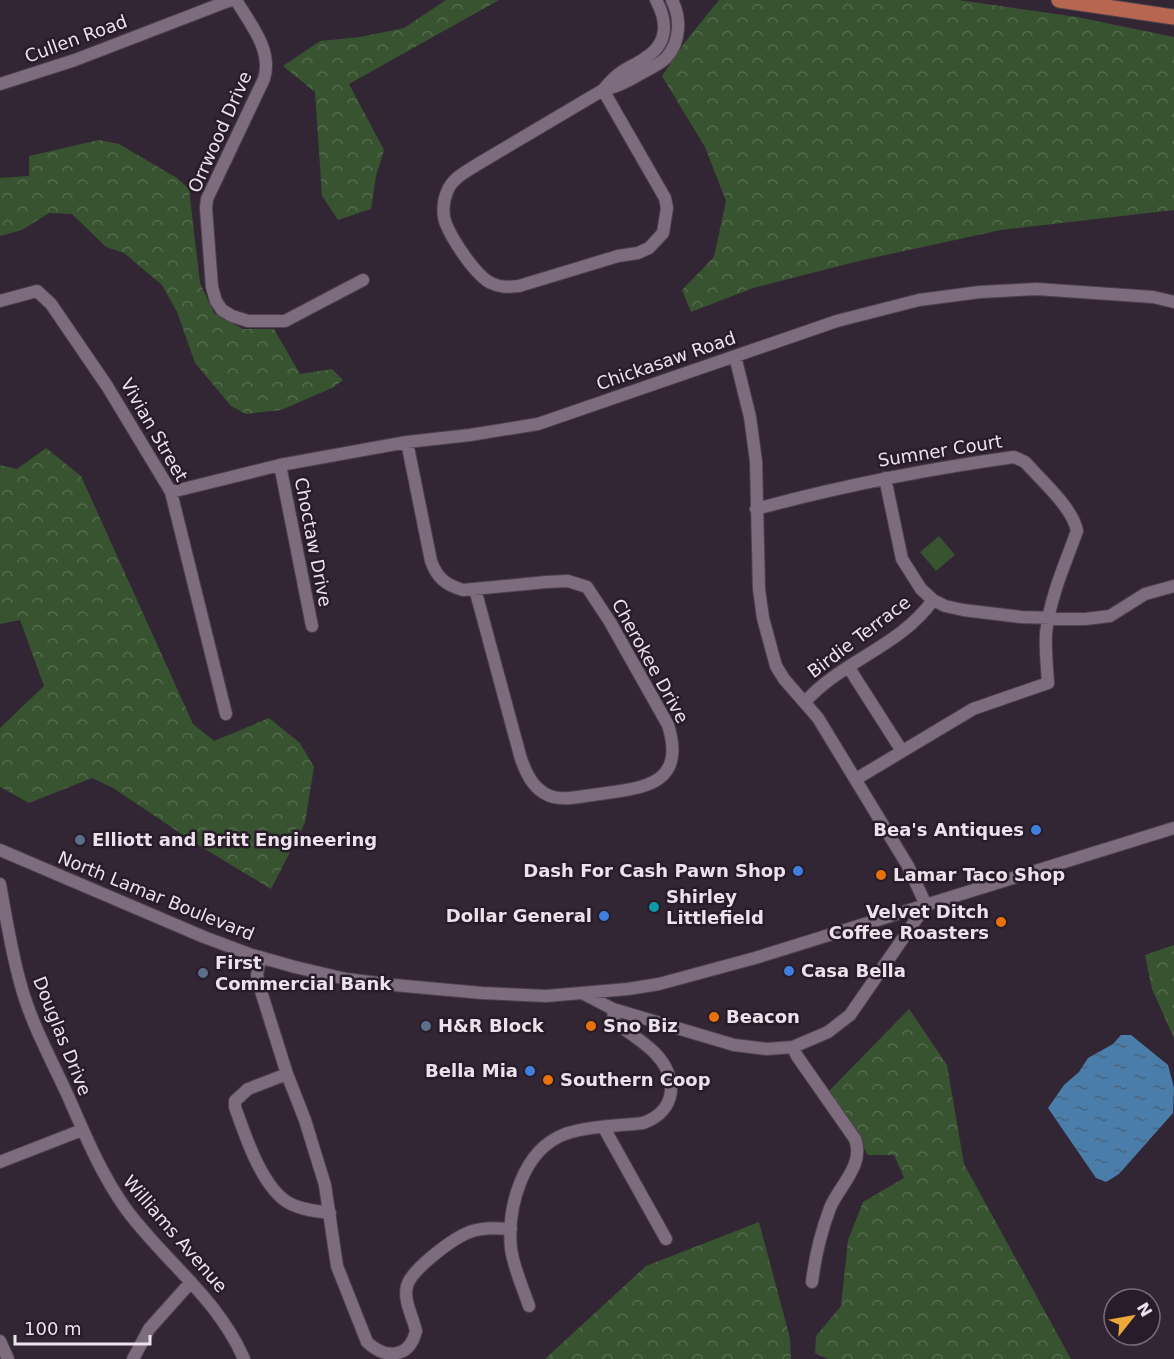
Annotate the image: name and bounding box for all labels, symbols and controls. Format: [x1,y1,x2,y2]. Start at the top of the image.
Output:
street label: Cullen Road [22,10,130,67]
street label: Orrwood Drive [183,68,256,196]
street label: Chickasaw Road [593,327,738,394]
street label: Vivian Street [116,375,192,485]
street label: Sumner Court [876,430,1004,471]
street label: Choctaw Drive [291,475,336,608]
street label: Birdie Terrace [803,591,914,682]
street label: Cherokee Drive [608,595,693,727]
place label: Bea's Antiques [873,819,1024,840]
marker: Bea's Antiques [1029,823,1043,837]
place label: Elliott and Britt Engineering [92,829,377,850]
marker: Elliott and Britt Engineering [73,833,87,847]
street label: North Lamar Boulevard [55,846,257,945]
place label: Dash For Cash Pawn Shop [523,860,786,881]
marker: Dash For Cash Pawn Shop [791,864,805,878]
place label: Lamar Taco Shop [893,864,1065,885]
marker: Lamar Taco Shop [874,868,888,882]
place label: Shirley Littlefield [666,886,764,928]
marker: Shirley Littlefield [647,900,661,914]
place label: Velvet Ditch Coffee Roasters [829,901,989,943]
place label: Dollar General [446,905,592,926]
marker: Dollar General [597,909,611,923]
marker: Velvet Ditch Coffee Roasters [994,915,1008,929]
place label: First Commercial Bank [215,952,392,994]
place label: Casa Bella [801,960,906,981]
marker: Casa Bella [782,964,796,978]
marker: First Commercial Bank [196,966,210,980]
street label: Douglas Drive [29,973,96,1099]
place label: Beacon [726,1006,800,1027]
marker: Beacon [707,1010,721,1024]
place label: H&R Block [438,1015,545,1036]
place label: Sno Biz [603,1015,678,1036]
marker: H&R Block [419,1019,433,1033]
marker: Sno Biz [584,1019,598,1033]
place label: Bella Mia [425,1060,518,1081]
marker: Bella Mia [523,1064,537,1078]
place label: Southern Coop [560,1069,711,1090]
marker: Southern Coop [541,1073,555,1087]
street label: Williams Avenue [119,1171,232,1296]
north arrow [1102,1287,1162,1347]
text: N [1133,1299,1156,1320]
scale bar [15,1308,150,1346]
text: 100 m [24,1318,82,1339]

